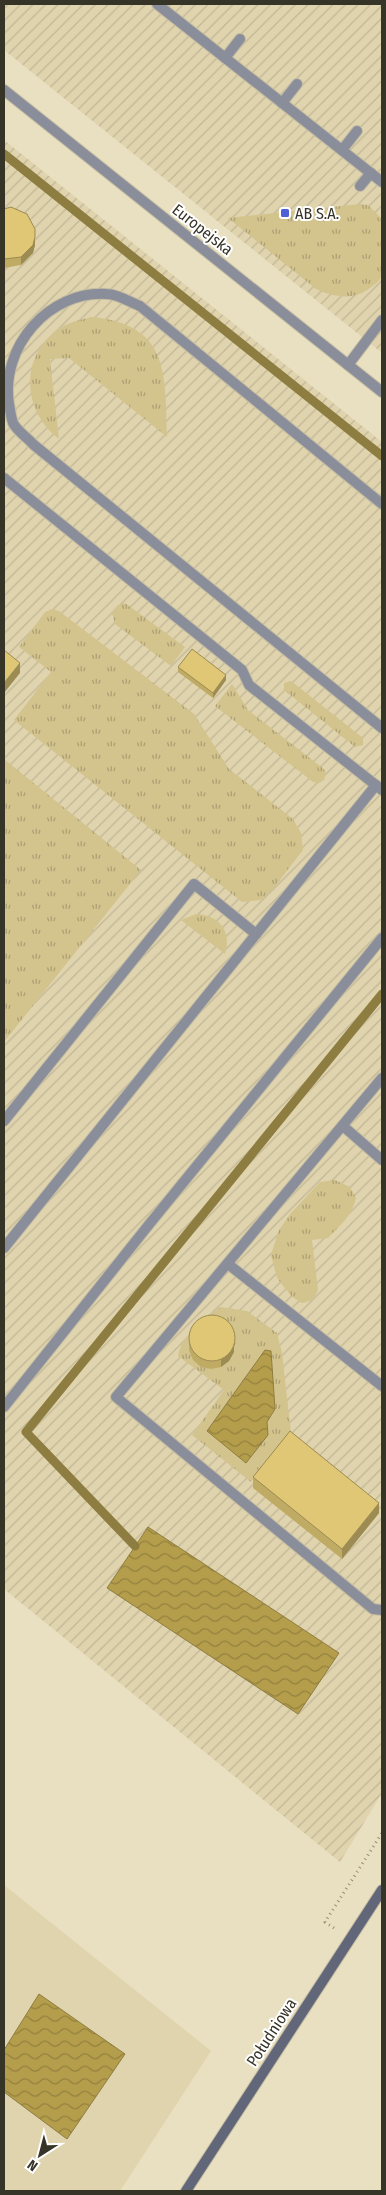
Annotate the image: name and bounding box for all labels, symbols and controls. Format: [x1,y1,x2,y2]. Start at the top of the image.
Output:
street label: Europejska [169,200,237,259]
place label: AB S.A. [295,204,339,223]
marker: AB S.A. [279,207,291,219]
street label: Południowa [243,1995,300,2070]
north arrow [15,2130,65,2180]
text: N [24,2156,41,2174]

